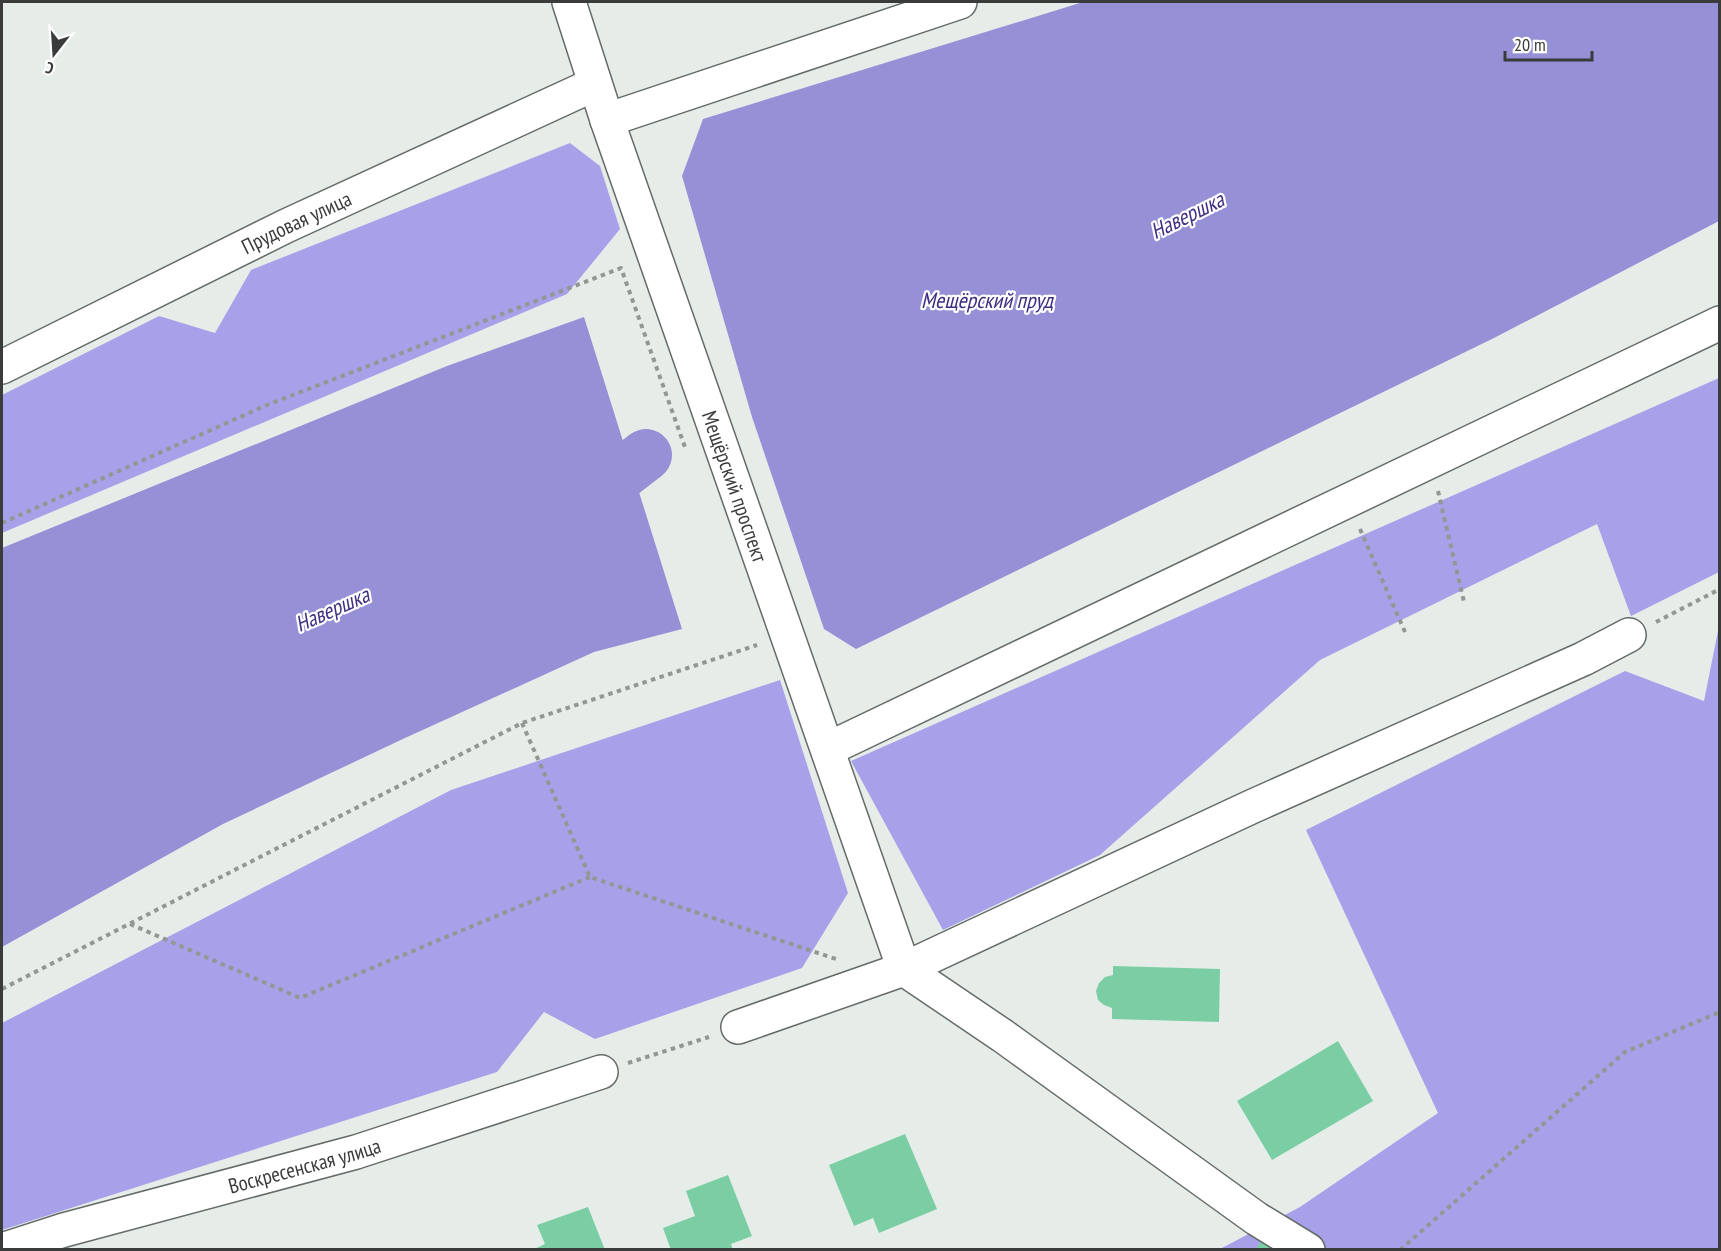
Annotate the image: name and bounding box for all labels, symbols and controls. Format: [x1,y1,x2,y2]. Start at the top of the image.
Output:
north arrow [24,24,84,84]
scale bar [1505,24,1592,62]
text: 20 m [1514,33,1546,56]
text: С [43,58,56,79]
street label: Прудовая улица [237,184,355,260]
water label: Навершка [1146,185,1229,245]
water label: Мещёрский пруд [921,286,1054,314]
street label: Мещёрский проспект [696,407,774,566]
water label: Навершка [290,580,375,638]
street label: Воскресенская улица [225,1131,384,1199]

